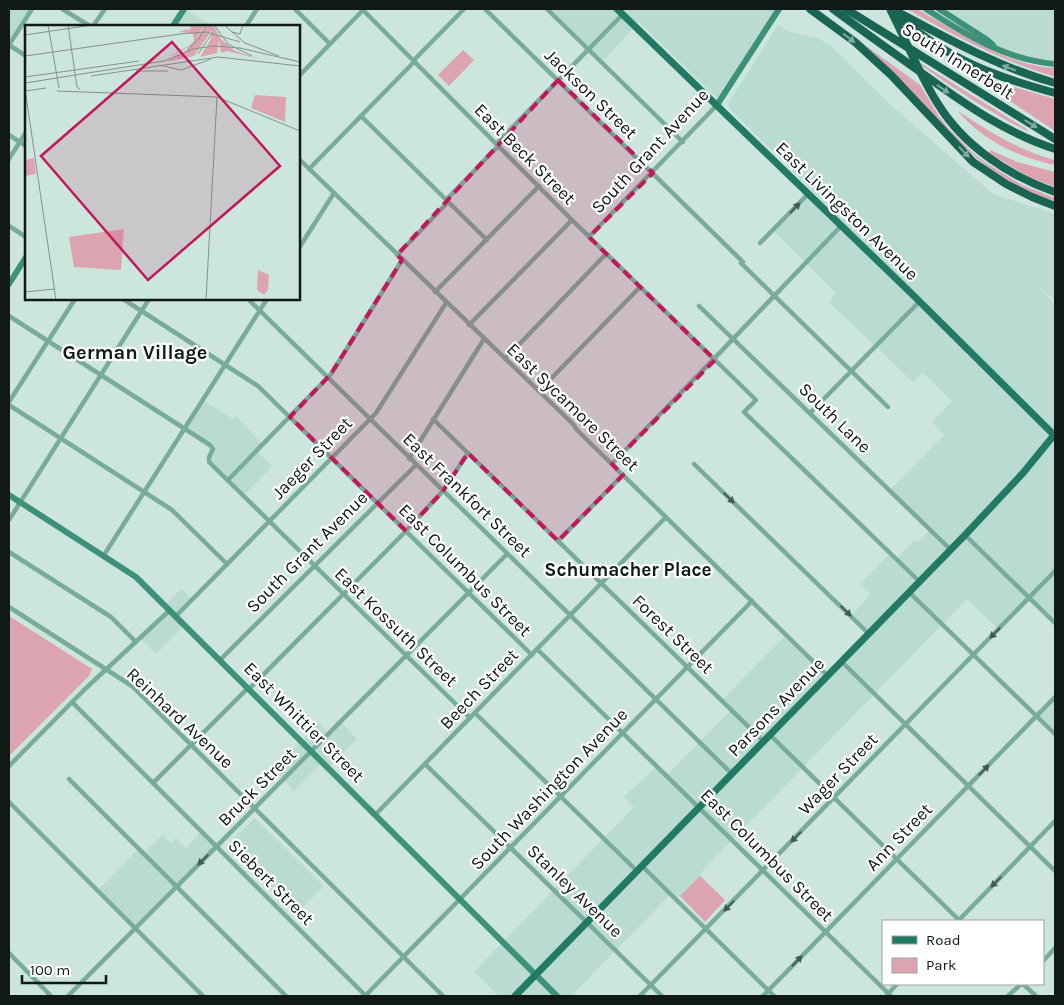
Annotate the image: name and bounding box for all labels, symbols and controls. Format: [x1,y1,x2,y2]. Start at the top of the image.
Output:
street label: South Innerbelt [898,18,1018,104]
inset map [25,25,300,300]
one-way arrow [842,32,855,43]
street label: Jackson Street [540,44,642,144]
one-way arrow [1001,64,1016,72]
one-way arrow [936,83,949,94]
street label: South Grant Avenue [586,84,714,218]
street label: East Beck Street [470,99,580,209]
one-way arrow [1024,119,1037,128]
street label: East Livingston Avenue [771,137,923,285]
one-way arrow [958,146,970,158]
one-way arrow [789,203,801,215]
street label: East Sycamore Street [502,338,644,476]
district label: German Village [63,341,207,364]
street label: South Lane [794,378,876,458]
street label: Jaeger Street [267,412,357,504]
street label: East Frankfort Street [398,428,536,562]
street label: South Grant Avenue [242,487,372,617]
one-way arrow [723,492,735,504]
street label: East Columbus Street [394,499,536,641]
district label: Schumacher Place [544,559,712,581]
street label: East Kossuth Street [330,563,462,691]
street label: Forest Street [628,590,718,678]
one-way arrow [839,605,851,617]
one-way arrow [989,627,1001,639]
street label: Beech Street [435,644,523,734]
street label: Parsons Avenue [723,653,829,761]
street label: East Whittier Street [239,657,369,787]
street label: Reinhard Avenue [122,663,238,773]
street label: South Washington Avenue [466,703,632,875]
street label: Wager Street [794,728,883,819]
street label: Bruck Street [213,743,301,831]
one-way arrow [978,764,990,776]
street label: East Columbus Street [696,784,838,926]
street label: Ann Street [861,798,937,875]
one-way arrow [790,831,802,843]
street label: Siebert Street [223,834,319,930]
street label: Stanley Avenue [523,840,627,942]
one-way arrow [197,854,209,866]
one-way arrow [991,876,1003,888]
one-way arrow [723,899,735,911]
legend [882,920,1044,985]
text: Road [926,931,961,949]
scale bar [22,952,106,984]
one-way arrow [791,956,803,968]
text: Park [926,956,956,974]
text: 100 m [30,961,70,979]

